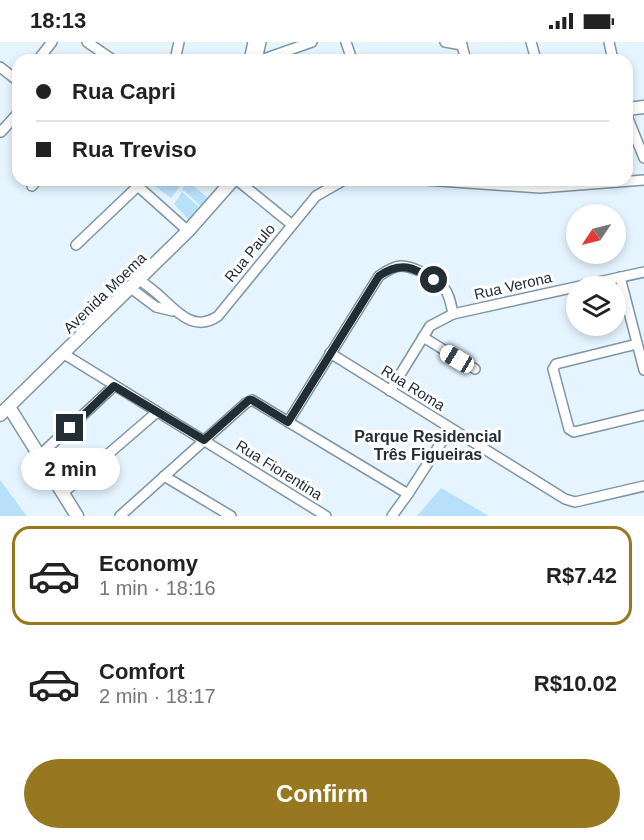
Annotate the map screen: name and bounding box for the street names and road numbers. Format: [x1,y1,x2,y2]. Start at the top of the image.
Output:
street label: Rua Paulo [221,220,278,285]
street label: Avenida Moema [60,249,150,336]
street label: Rua Verona [472,268,554,303]
street label: Rua Roma [378,361,449,414]
street label: Rua Fiorentina [233,436,326,503]

